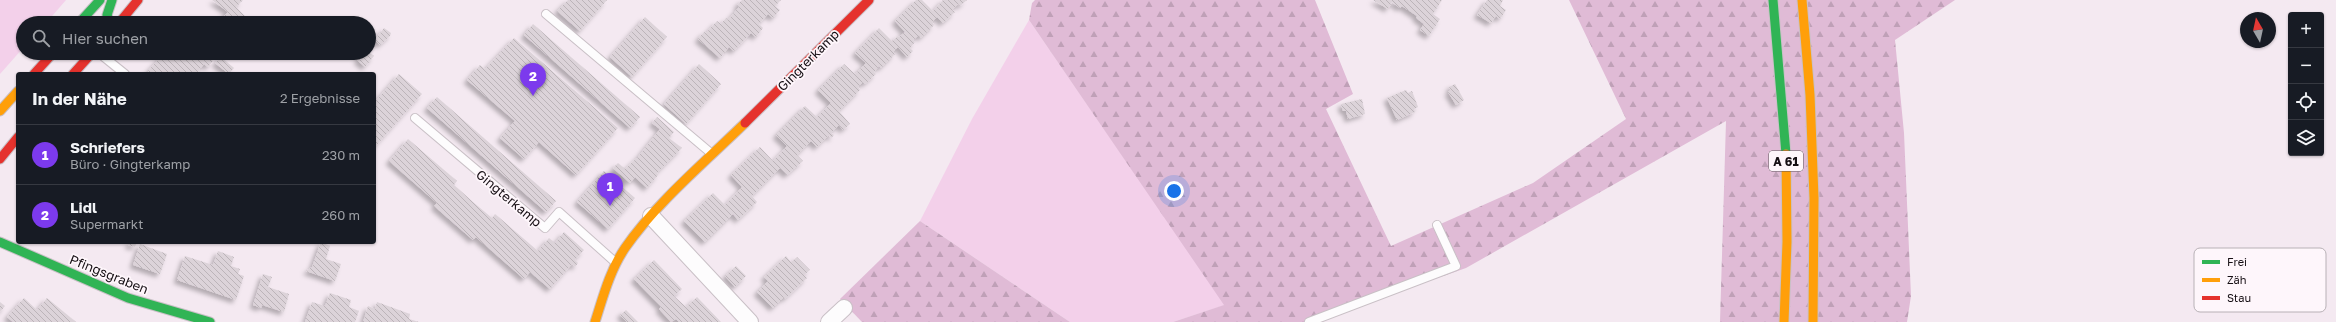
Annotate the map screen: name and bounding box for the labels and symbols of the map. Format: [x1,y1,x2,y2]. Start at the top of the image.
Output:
north arrow [2240,12,2276,48]
street label: Gingterkamp [774,26,842,94]
pin: 2 [520,63,546,96]
road number: A 61 [1769,151,1803,171]
street label: Gingterkamp [473,166,545,230]
pin: 1 [597,173,623,206]
your location [1164,181,1184,201]
legend [2194,248,2326,312]
street label: Pfingsgraben [67,251,151,297]
text: Frei [2227,255,2247,268]
text: Zäh [2227,273,2247,286]
text: Stau [2227,291,2251,304]

